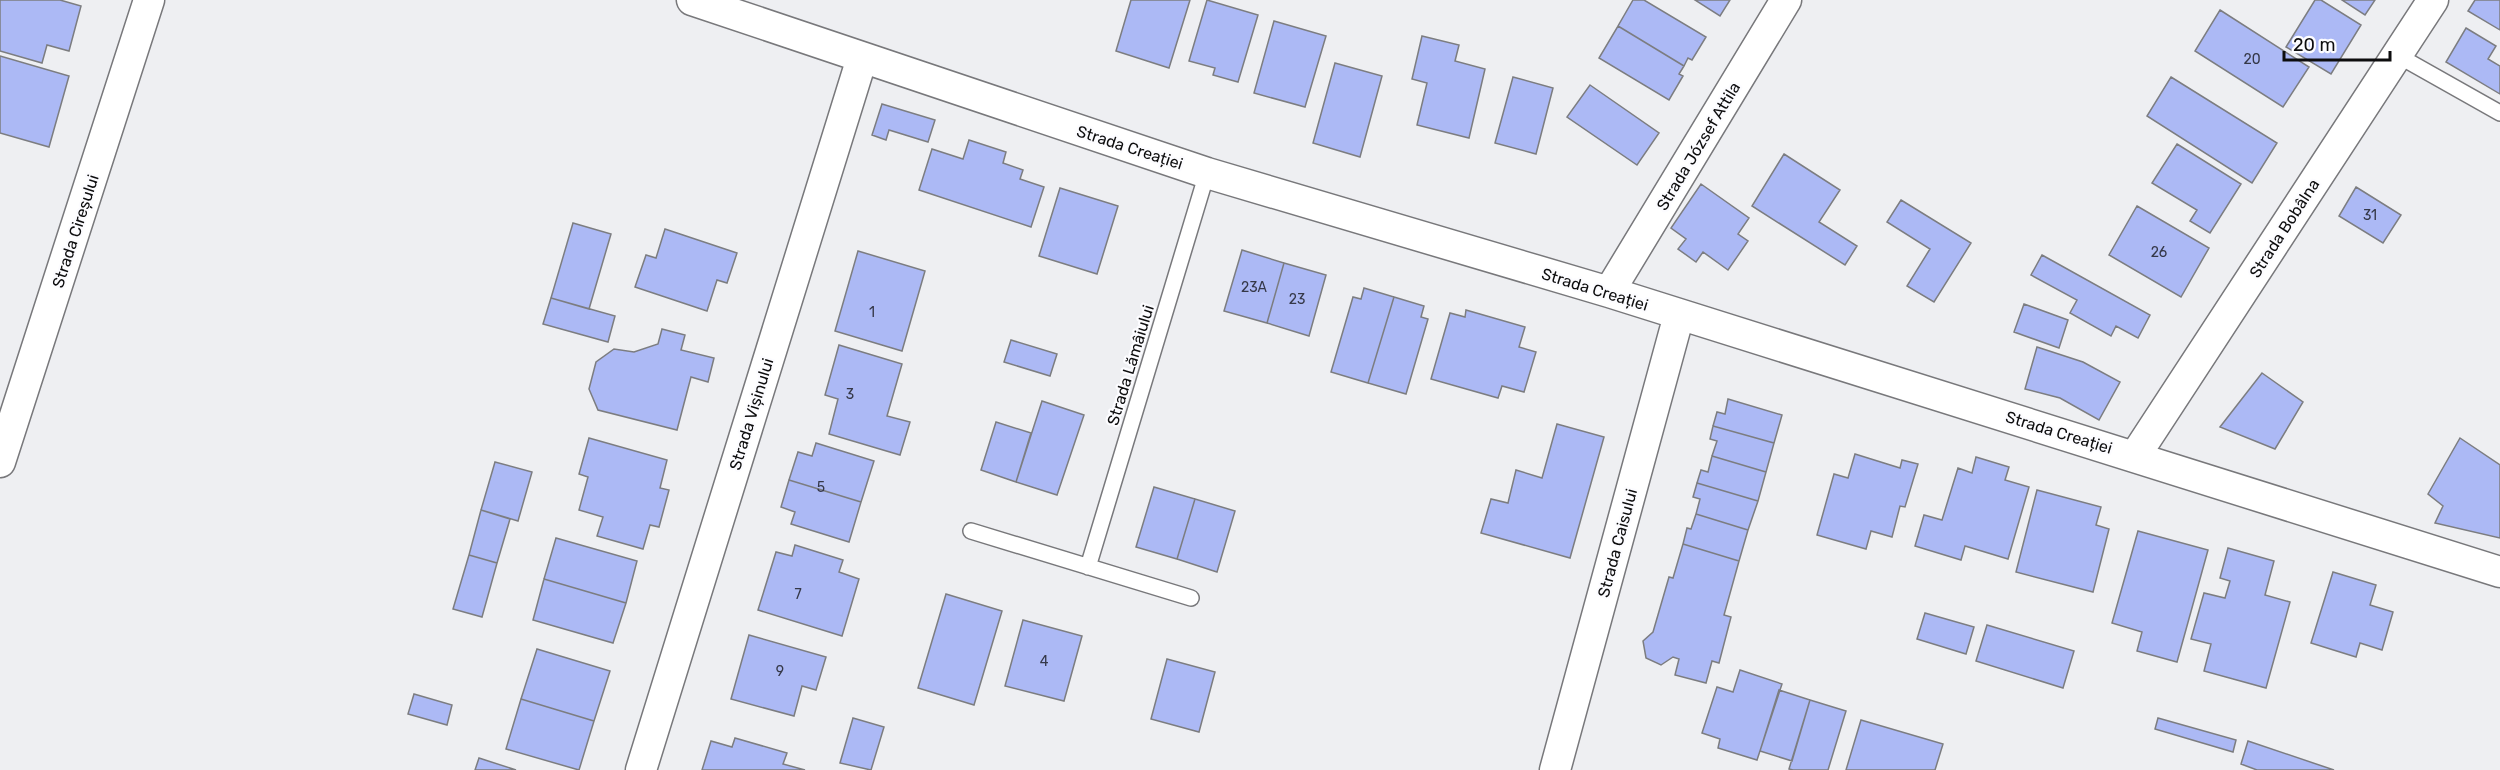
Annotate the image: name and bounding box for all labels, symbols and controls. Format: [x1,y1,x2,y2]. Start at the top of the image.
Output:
scale bar [2284,24,2390,62]
text: 20 m [2293,34,2335,56]
house number: 20 [2243,51,2261,68]
street label: Strada József Attila [1653,79,1744,214]
street label: Strada Creației [1074,121,1185,174]
street label: Strada Cireșului [48,172,103,290]
street label: Strada Bobâlna [2245,175,2323,281]
house number: 31 [2363,207,2377,224]
house number: 26 [2151,244,2167,261]
street label: Strada Creației [1539,264,1650,315]
house number: 23A [1241,279,1268,296]
house number: 23 [1289,291,1305,308]
street label: Strada Lămâiului [1103,303,1158,428]
house number: 1 [869,304,875,321]
street label: Strada Vișinului [725,356,778,472]
house number: 3 [846,386,854,403]
street label: Strada Creației [2003,407,2114,458]
house number: 5 [817,479,825,496]
street label: Strada Caisului [1594,487,1641,600]
house number: 7 [794,586,802,603]
house number: 4 [1040,653,1049,670]
house number: 9 [776,663,784,680]

